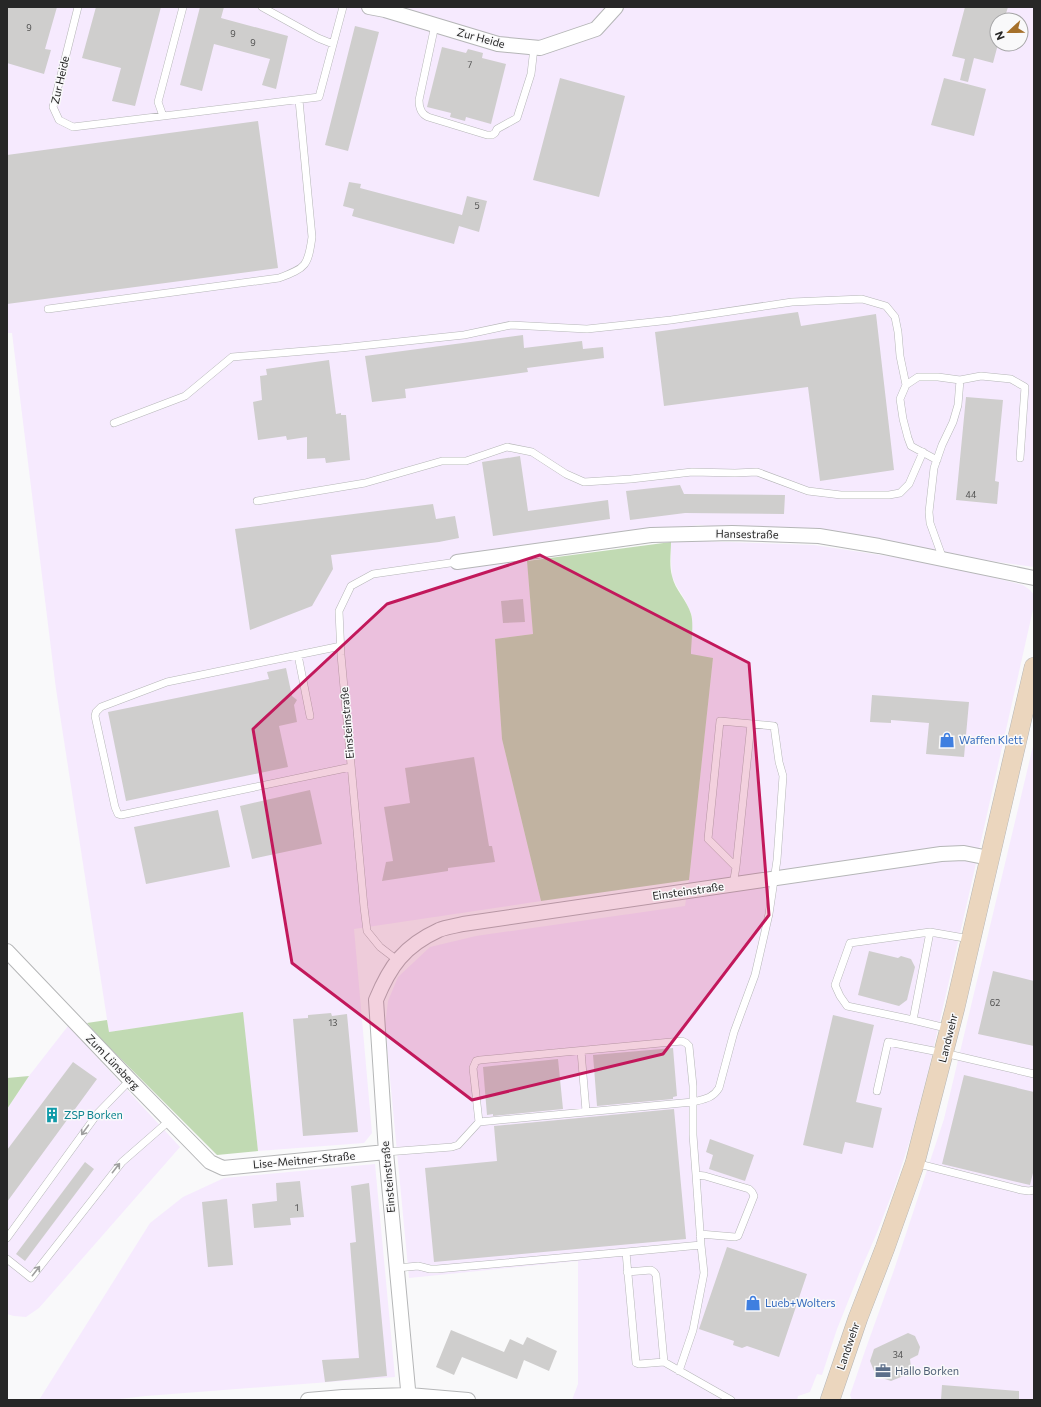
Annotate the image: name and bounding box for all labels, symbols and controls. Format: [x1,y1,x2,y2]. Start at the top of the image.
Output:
north arrow [989,12,1029,52]
house number: 9 [26,22,32,33]
street label: Zur Heide [456,25,507,50]
house number: 9 [230,28,236,39]
text: N [992,30,1007,42]
house number: 9 [250,37,256,48]
street label: Zur Heide [48,54,71,105]
house number: 7 [468,59,473,70]
house number: 5 [474,200,480,211]
house number: 44 [966,489,977,500]
street label: Hansestraße [715,526,779,541]
street label: Einsteinstraße [337,686,356,759]
shop icon: Waffen Klett [938,731,956,749]
place label: Waffen Klett [959,733,1023,746]
street label: Einsteinstraße [651,879,725,902]
house number: 62 [990,997,1000,1008]
street label: Landwehr [935,1012,960,1064]
house number: 13 [329,1017,337,1028]
street label: Zum Lünsberg [84,1031,143,1092]
building icon: ZSP Borken [43,1106,61,1124]
place label: ZSP Borken [64,1108,123,1121]
one-way arrow [81,1125,90,1136]
street label: Einsteinstraße [378,1140,397,1213]
street label: Lise-Meitner-Straße [252,1149,356,1170]
one-way arrow [112,1163,121,1174]
house number: 1 [295,1202,299,1213]
one-way arrow [32,1266,41,1277]
shop icon: Lueb+Wolters [744,1294,762,1312]
place label: Lueb+Wolters [765,1296,835,1309]
street label: Landwehr [833,1320,862,1372]
house number: 34 [893,1349,904,1360]
office icon: Hallo Borken [874,1362,892,1380]
place label: Hallo Borken [895,1364,959,1377]

